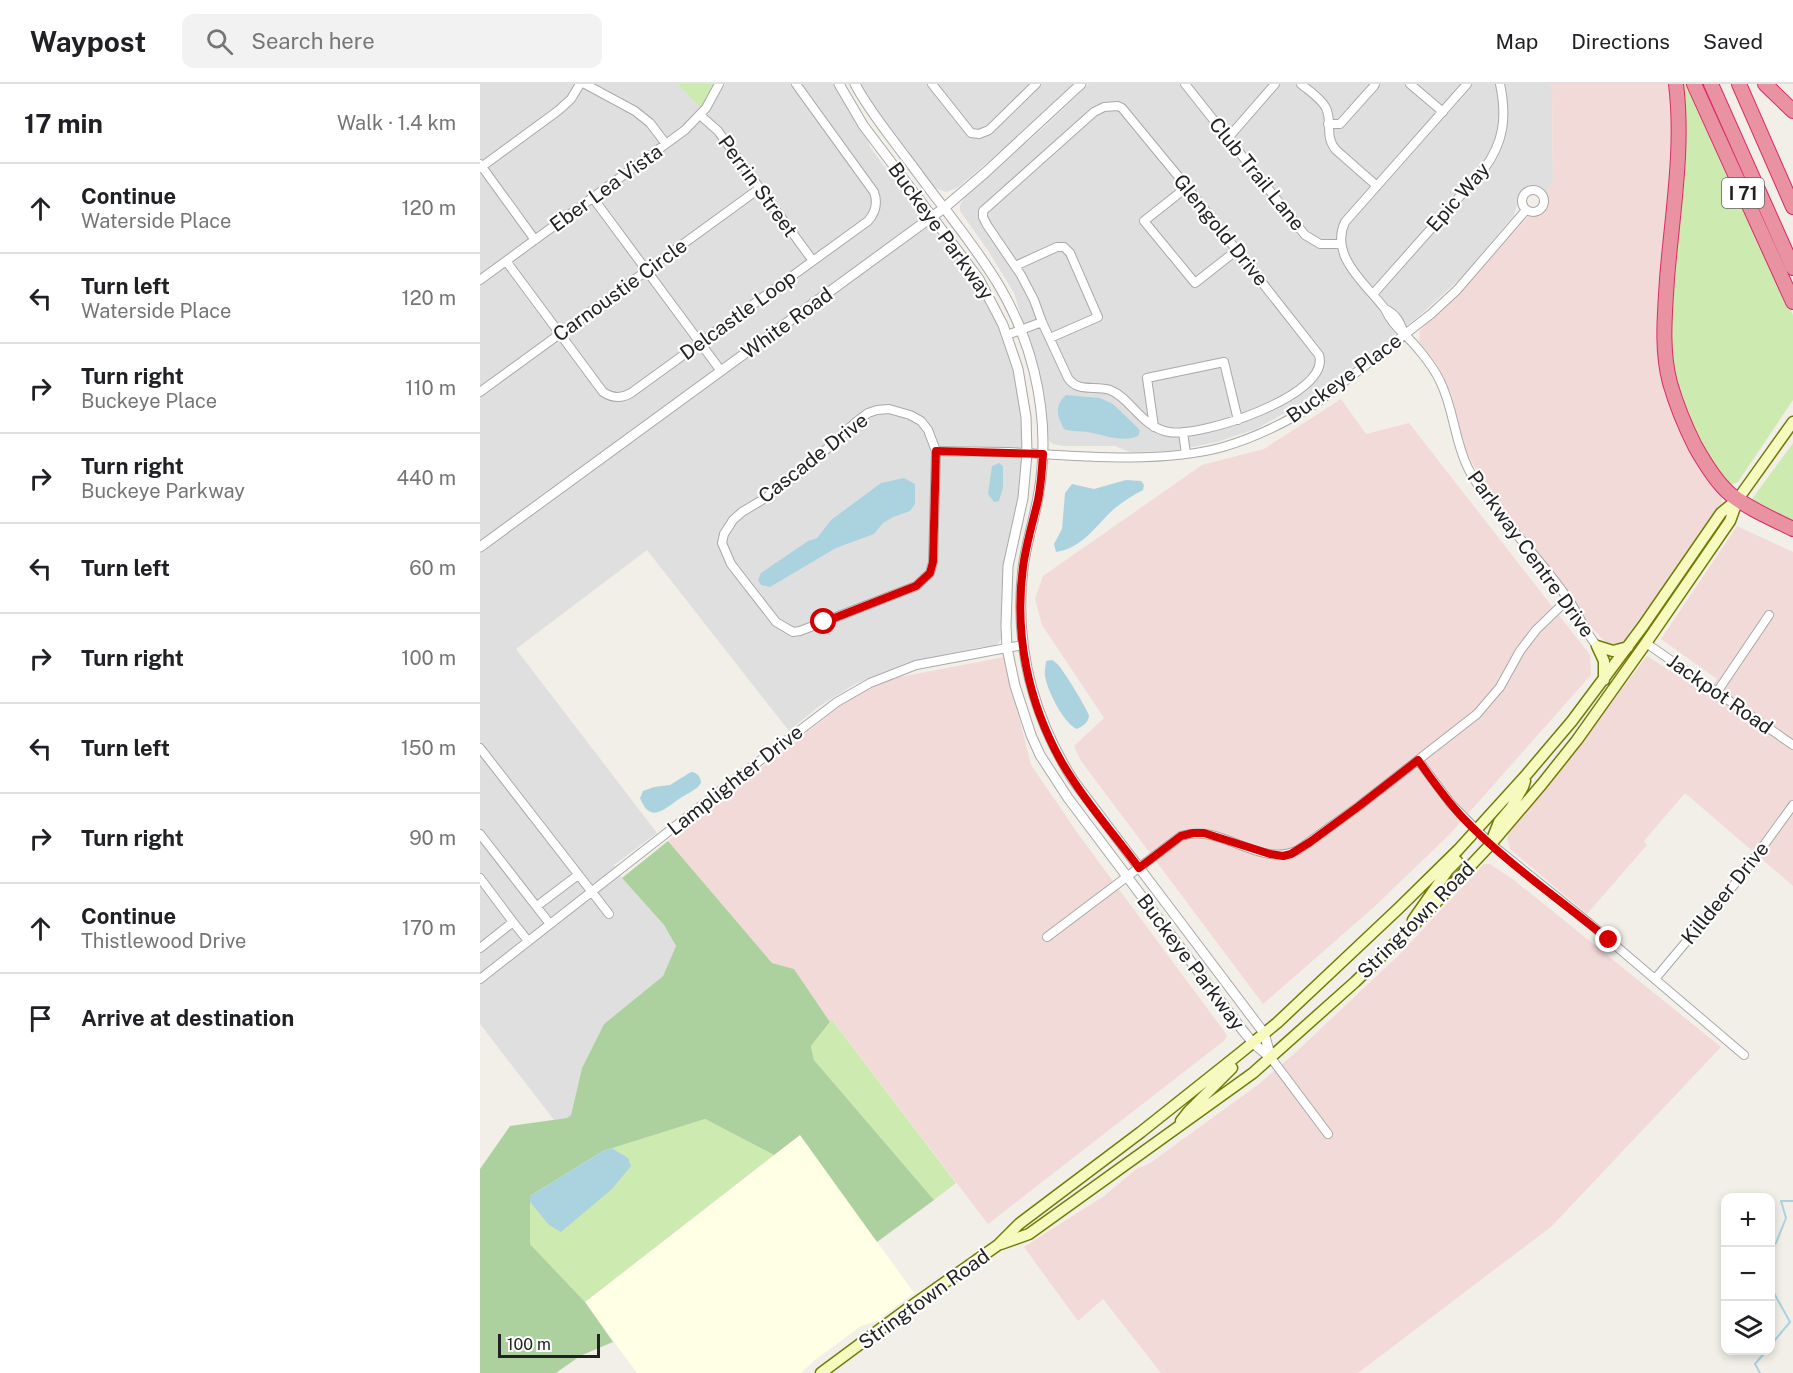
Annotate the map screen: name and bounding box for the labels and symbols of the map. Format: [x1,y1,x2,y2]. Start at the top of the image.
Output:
street label: Club Trail Lane [1204,113,1310,235]
street label: Perrin Street [713,131,803,241]
street label: Eber Lea Vista [545,139,667,237]
street label: Epic Way [1421,157,1495,236]
street label: Buckeye Parkway [883,158,999,305]
street label: Glengold Drive [1169,169,1273,291]
road number: I 71 [1722,178,1764,208]
street label: Carnoustie Circle [548,233,692,347]
street label: Delcastle Loop [675,265,801,365]
street label: White Road [737,282,837,364]
street label: Buckeye Place [1282,328,1406,428]
street label: Cascade Drive [753,408,873,508]
street label: Parkway Centre Drive [1463,466,1599,642]
route start [810,608,836,634]
street label: Jackpot Road [1663,649,1777,739]
street label: Lamplighter Drive [662,720,808,840]
street label: Killdeer Drive [1676,837,1774,949]
street label: Stringtown Road [1352,856,1480,984]
street label: Buckeye Parkway [1132,889,1250,1035]
route end [1595,926,1621,952]
street label: Stringtown Road [854,1243,994,1355]
scale bar [498,1331,600,1358]

